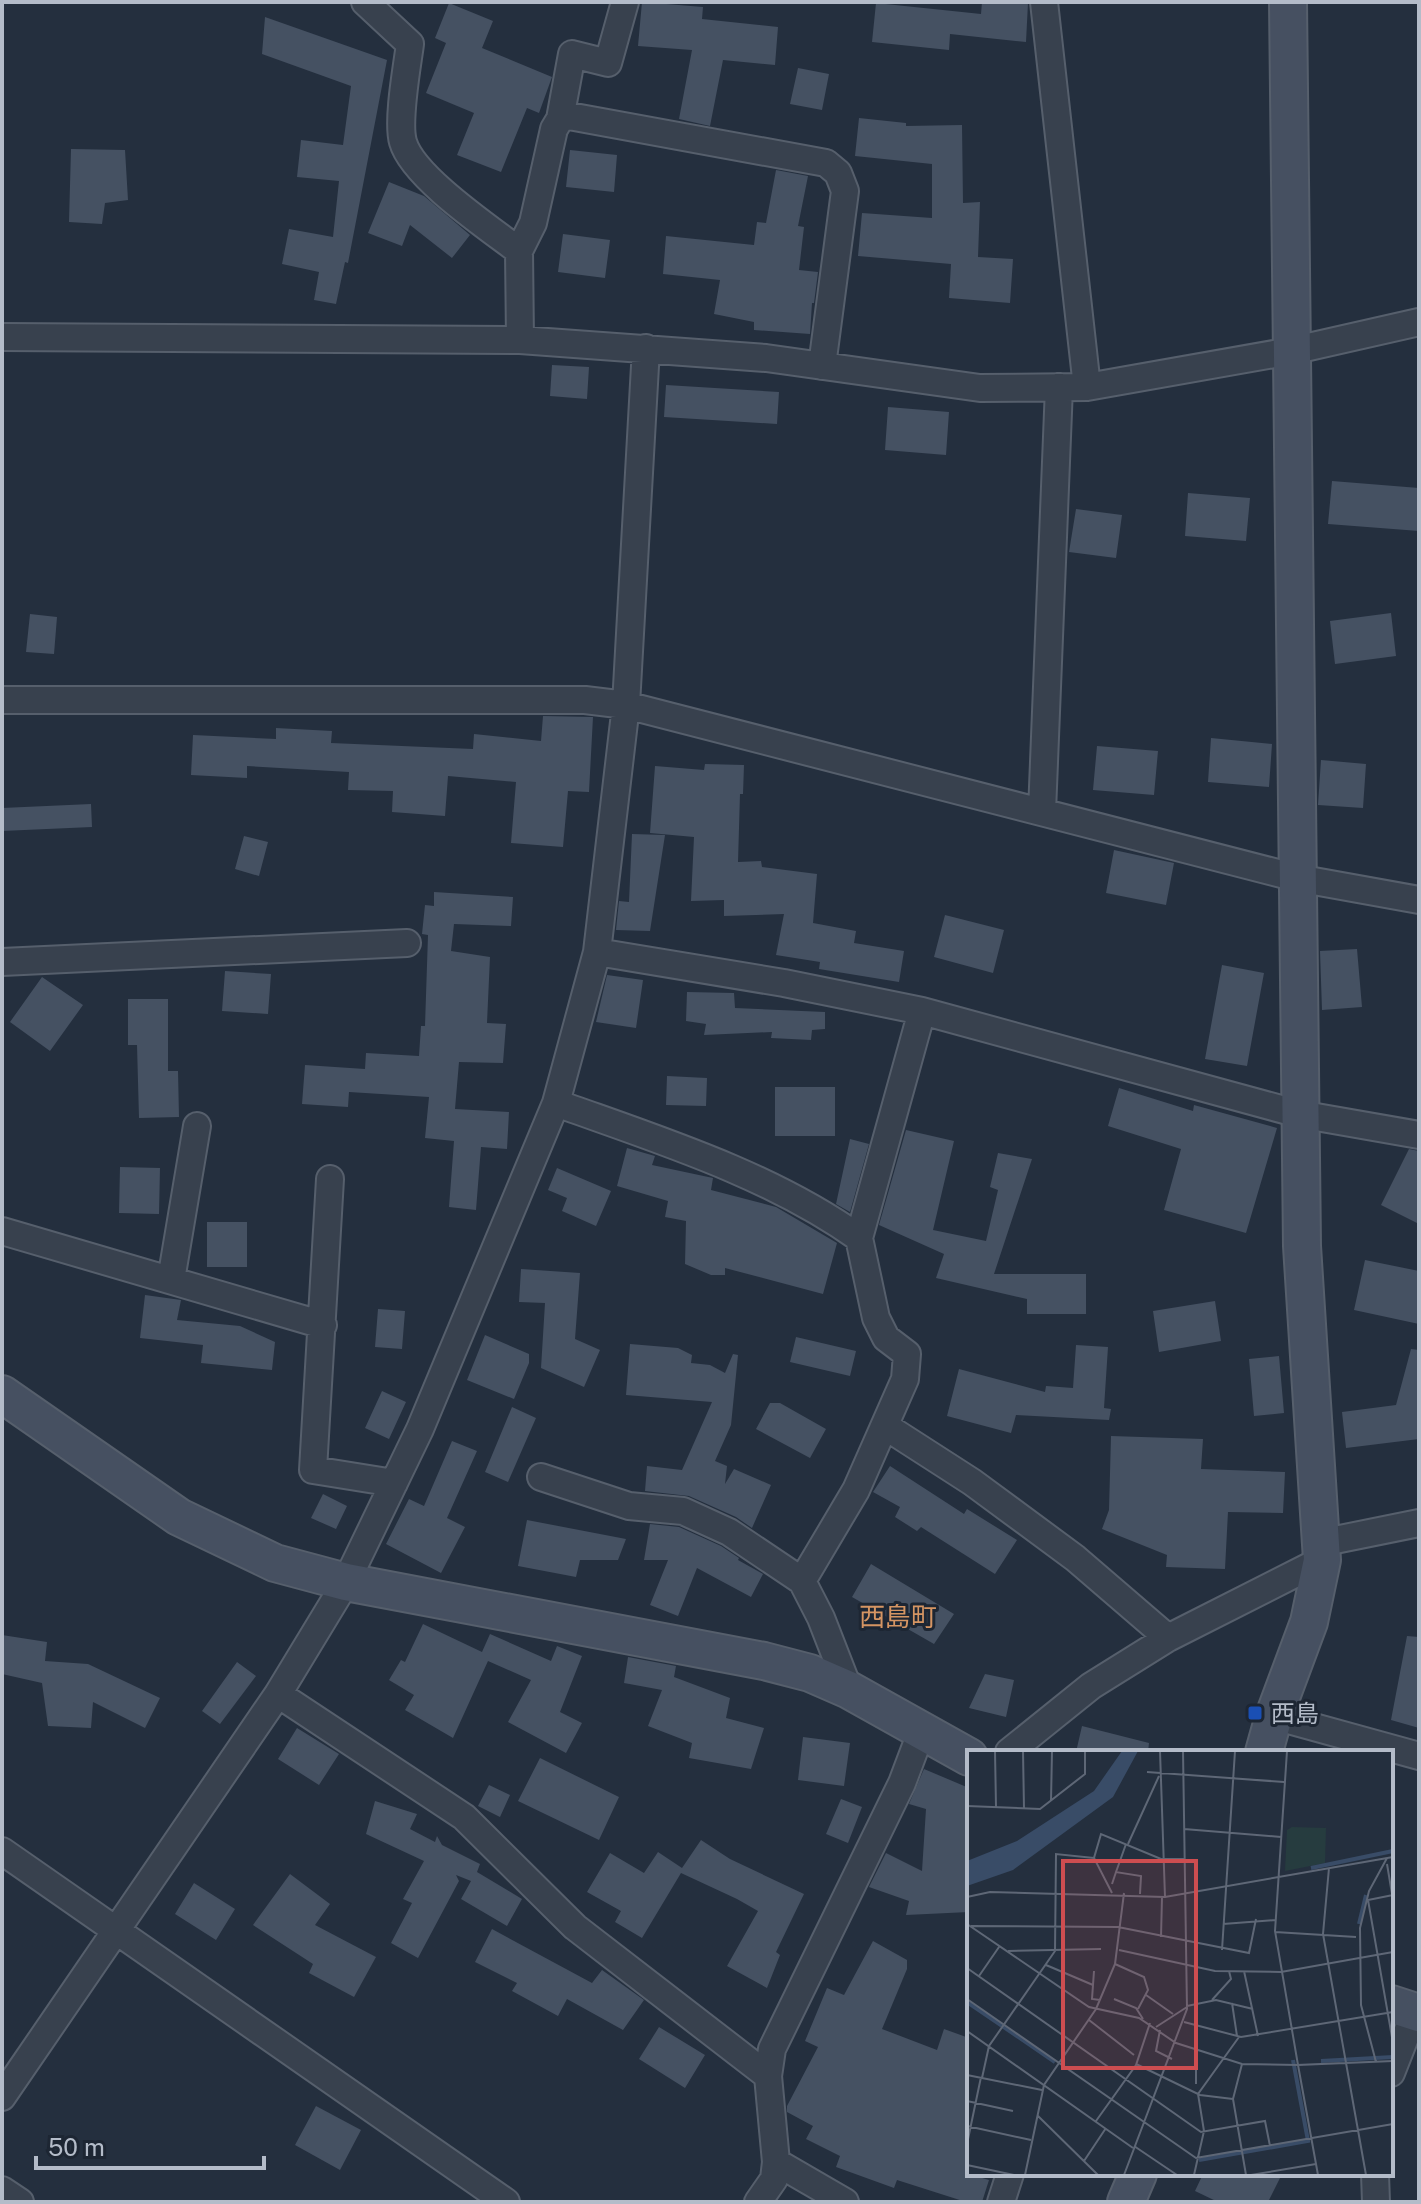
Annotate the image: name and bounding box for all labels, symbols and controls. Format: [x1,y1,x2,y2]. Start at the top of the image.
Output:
district label: 西島町 [859,1601,937,1632]
place label: 西島 [1271,1699,1319,1727]
marker: 西島 [1246,1704,1264,1722]
inset map [967,1750,1393,2176]
scale bar [36,2120,264,2170]
text: 50 m [48,2133,105,2161]

